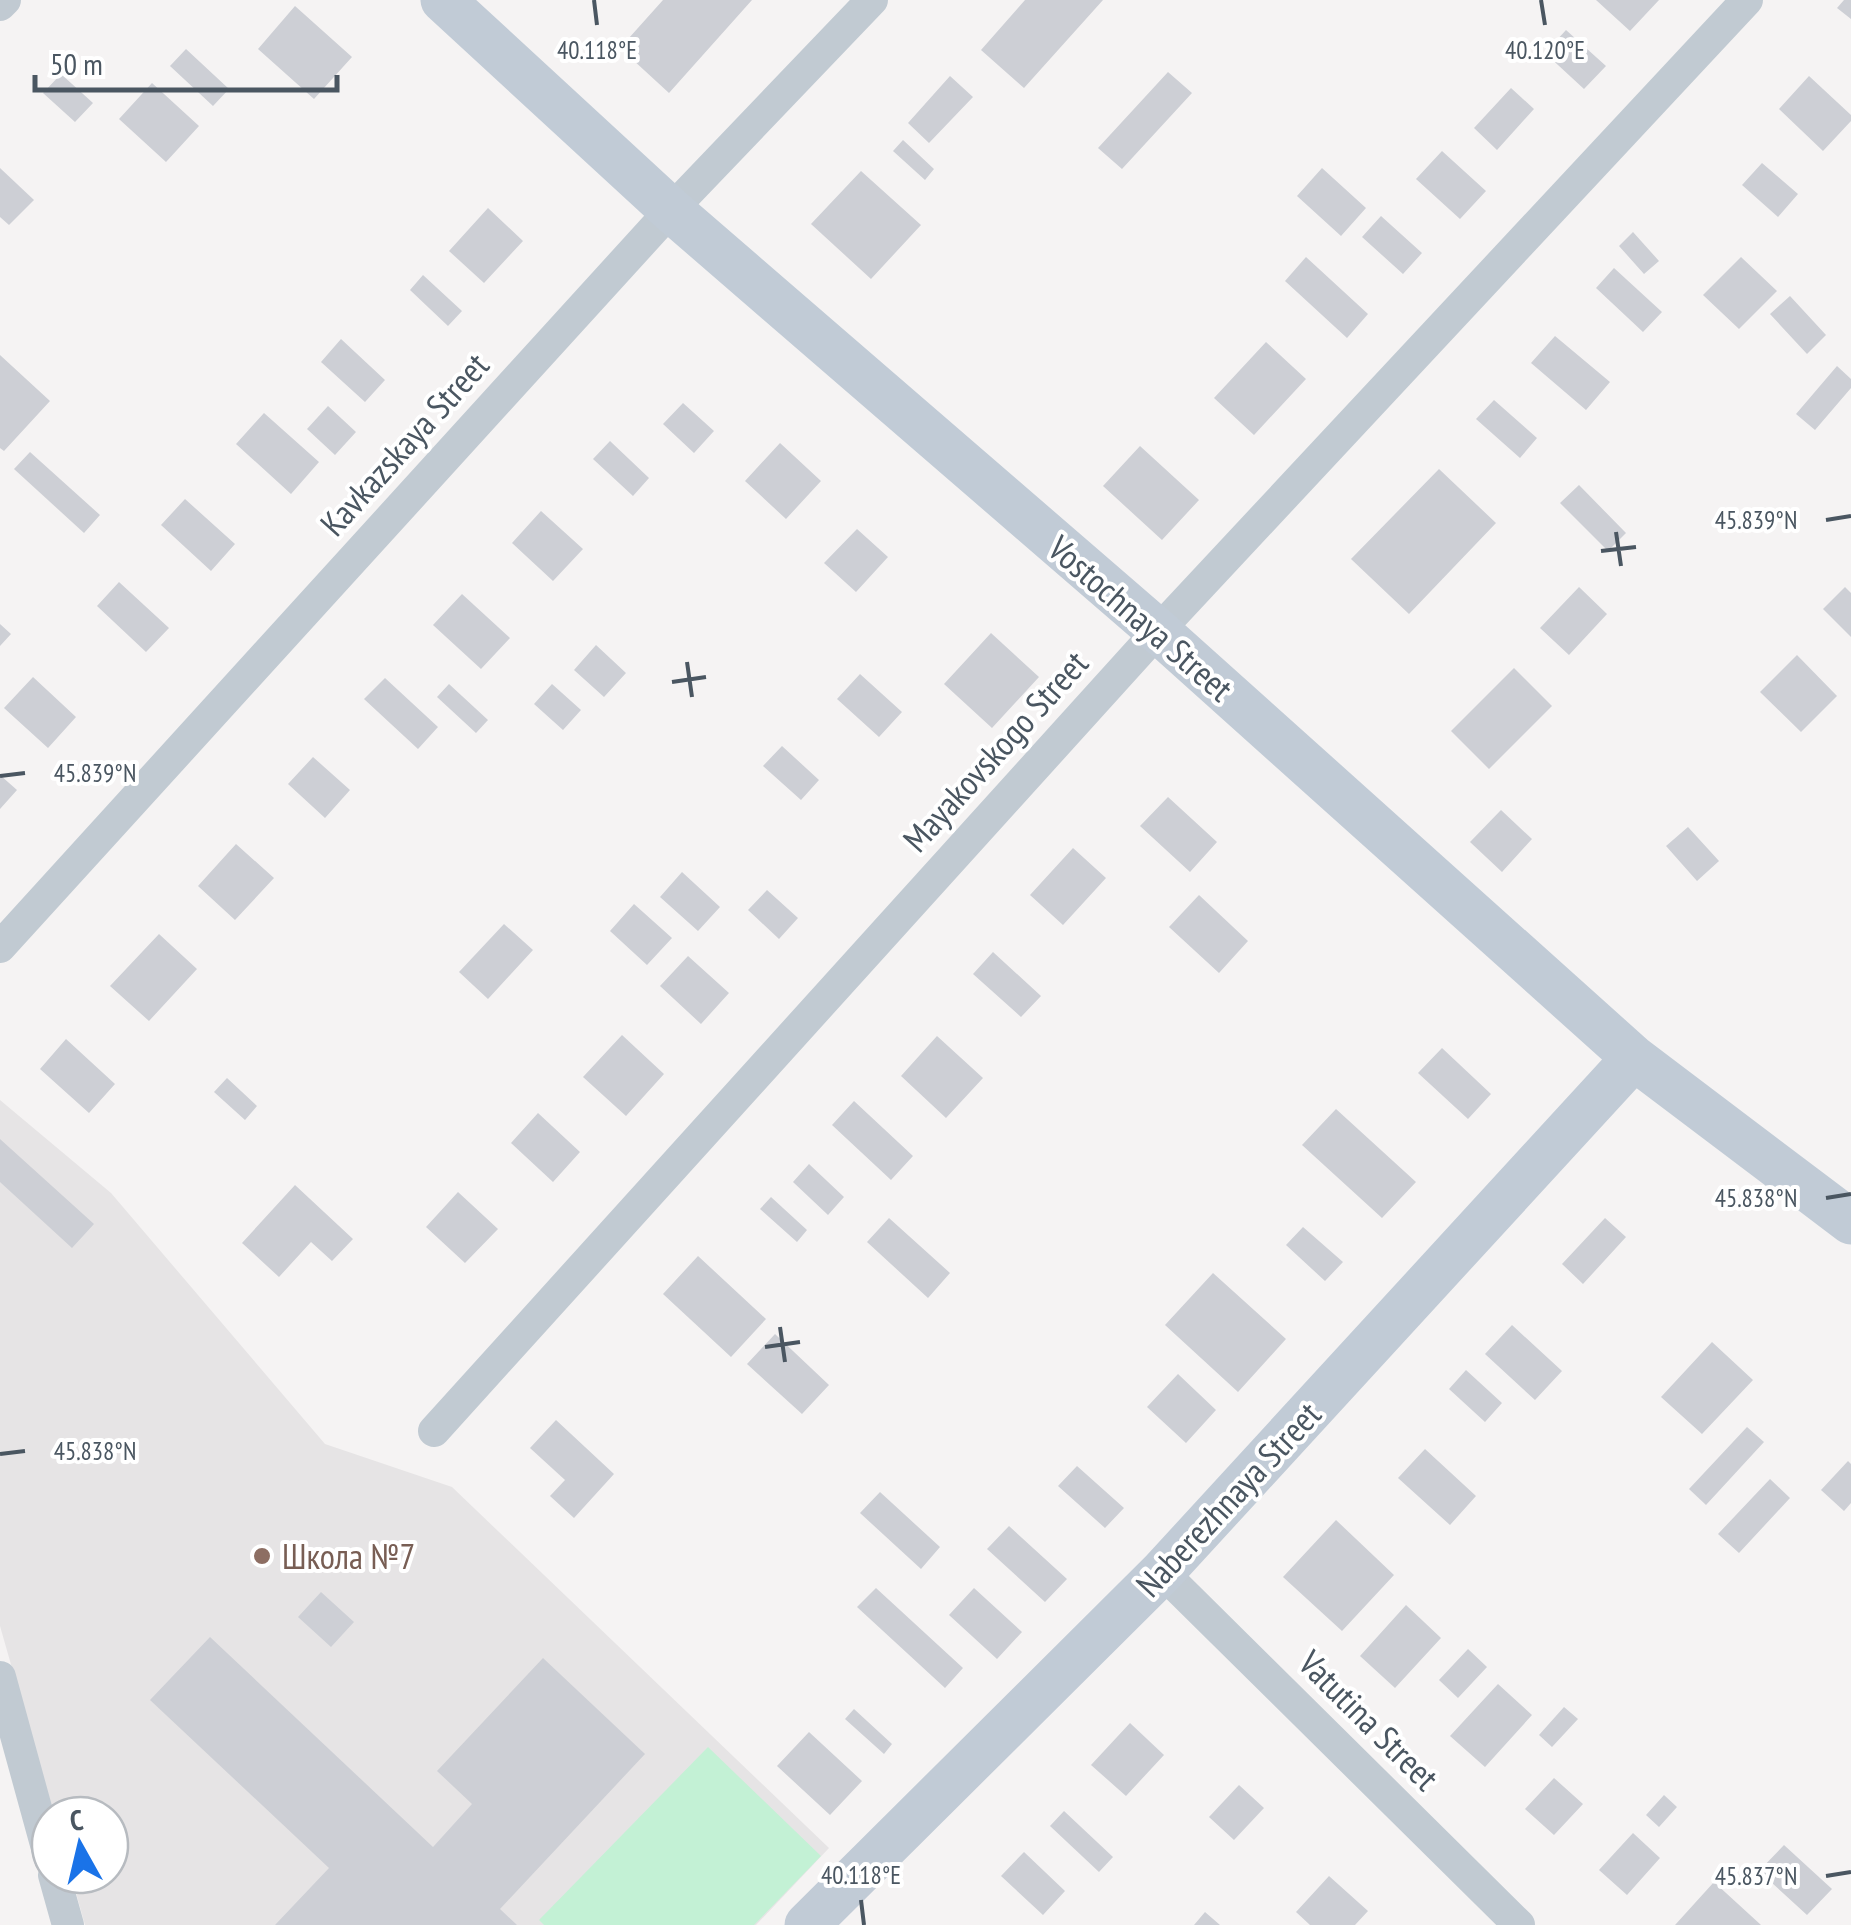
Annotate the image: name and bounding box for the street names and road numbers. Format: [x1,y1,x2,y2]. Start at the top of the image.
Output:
street label: Kavkazskaya Street [310,343,499,545]
street label: Vostochnaya Street [1038,524,1243,711]
street label: Mayakovskogo Street [892,640,1098,861]
street label: Naberezhnaya Street [1126,1391,1331,1606]
street label: Vatutina Street [1288,1639,1449,1800]

